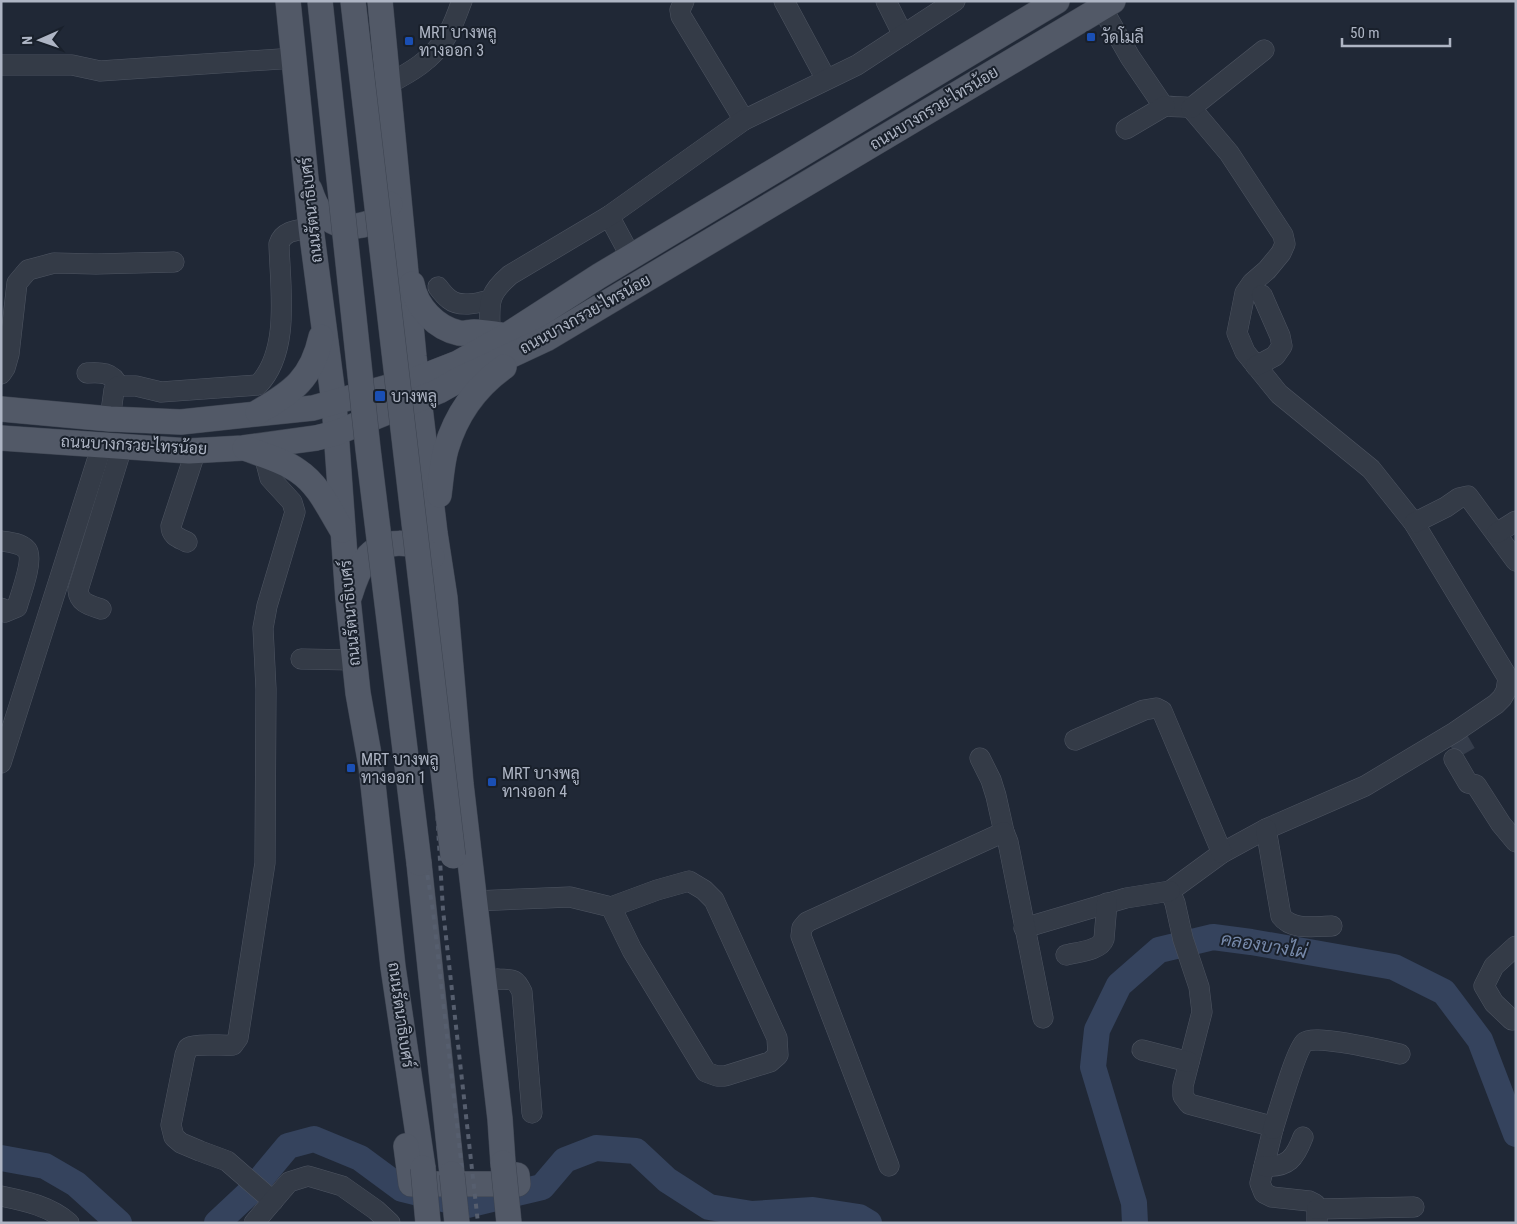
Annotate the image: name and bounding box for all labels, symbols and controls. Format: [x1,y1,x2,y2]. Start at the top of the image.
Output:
north arrow [15,15,65,65]
scale bar [1342,15,1450,47]
place label: MRT บางพลู ทางออก 3 [419,23,497,60]
text: 50 m [1350,24,1380,42]
place label: วัดโมลี [1101,26,1144,47]
marker: วัดโมลี [1085,31,1097,43]
marker: MRT บางพลู ทางออก 3 [403,35,415,47]
text: N [19,36,35,45]
street label: ถนนบางกรวย-ไทรน้อย [865,60,1002,154]
street label: ถนนรัตนาธิเบศร์ [293,156,326,264]
street label: ถนนบางกรวย-ไทรน้อย [515,268,654,358]
place label: บางพลู [391,387,437,408]
marker: บางพลู [373,389,387,403]
street label: ถนนบางกรวย-ไทรน้อย [60,430,208,458]
street label: ถนนรัตนาธิเบศร์ [333,559,364,667]
place label: MRT บางพลู ทางออก 1 [361,750,439,787]
marker: MRT บางพลู ทางออก 1 [345,762,357,774]
place label: MRT บางพลู ทางออก 4 [502,764,580,801]
marker: MRT บางพลู ทางออก 4 [486,776,498,788]
water label: คลองบางไผ่ [1220,926,1310,962]
street label: ถนนรัตนาธิเบศร์ [384,961,421,1069]

